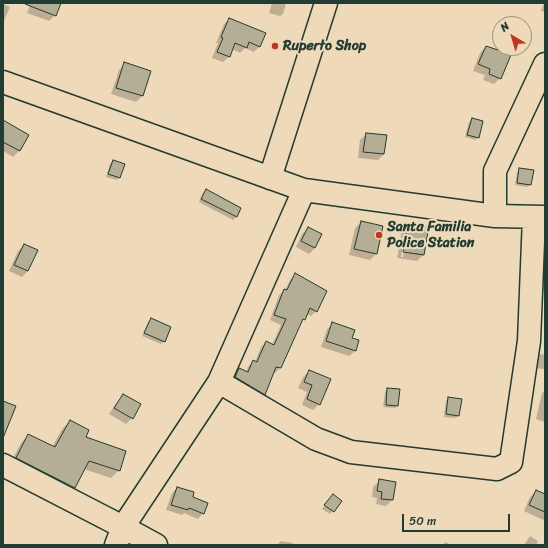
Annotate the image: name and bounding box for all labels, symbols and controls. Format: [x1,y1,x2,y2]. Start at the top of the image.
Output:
north arrow [492,16,532,56]
text: N [496,17,514,37]
place label: Ruperto Shop [283,38,366,54]
marker: Ruperto Shop [270,41,280,51]
place label: Santa Familia Police Station [387,219,474,252]
marker: Santa Familia Police Station [374,230,384,240]
scale bar [404,506,512,532]
text: 50 m [409,510,436,532]

